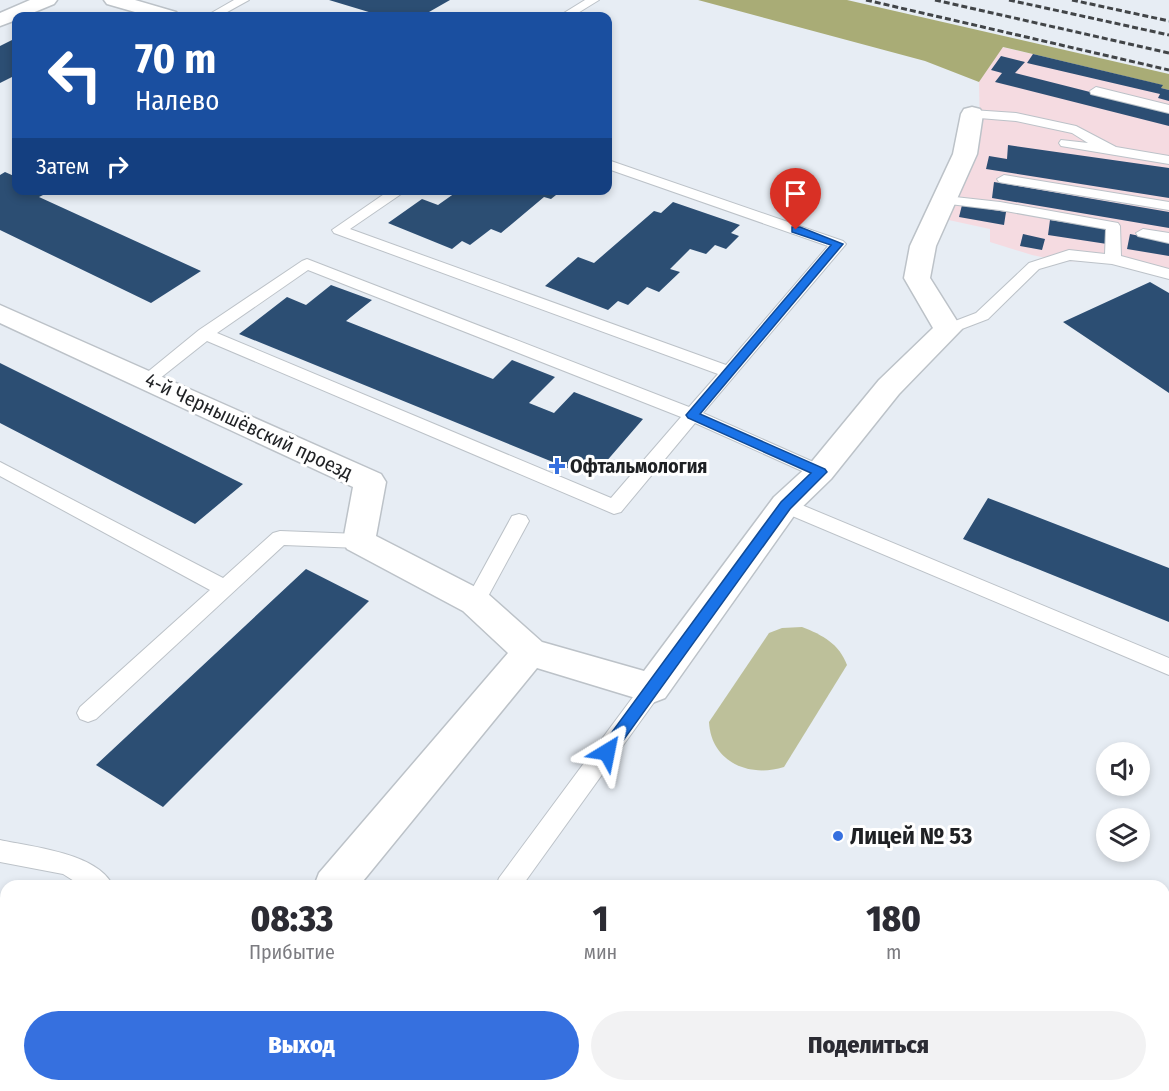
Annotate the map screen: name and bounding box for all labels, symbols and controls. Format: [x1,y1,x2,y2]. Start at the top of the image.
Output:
text: 70 m [135,34,216,84]
icon: left [36,36,114,114]
text: Налево [135,85,219,117]
icon: right [101,150,134,183]
text: Затем [36,153,89,180]
pin [770,168,821,230]
icon: arrive [779,177,812,210]
street label: 4-й Чернышёвский проезд [141,367,357,485]
place label: Офтальмология [570,454,707,478]
marker: Офтальмология [548,457,566,475]
position arrow [575,720,639,784]
map controls [1096,742,1150,862]
button: sound [1096,742,1150,796]
button: layers [1096,808,1150,862]
place label: Лицей № 53 [850,822,972,850]
marker: Лицей № 53 [831,829,845,843]
text: 08:33 [250,897,333,941]
text: 1 [593,897,608,941]
text: 180 [866,897,921,941]
text: Прибытие [249,940,335,964]
text: мин [584,940,617,964]
text: m [886,940,901,964]
button: Выход [24,1011,579,1080]
button: Поделиться [591,1011,1146,1080]

